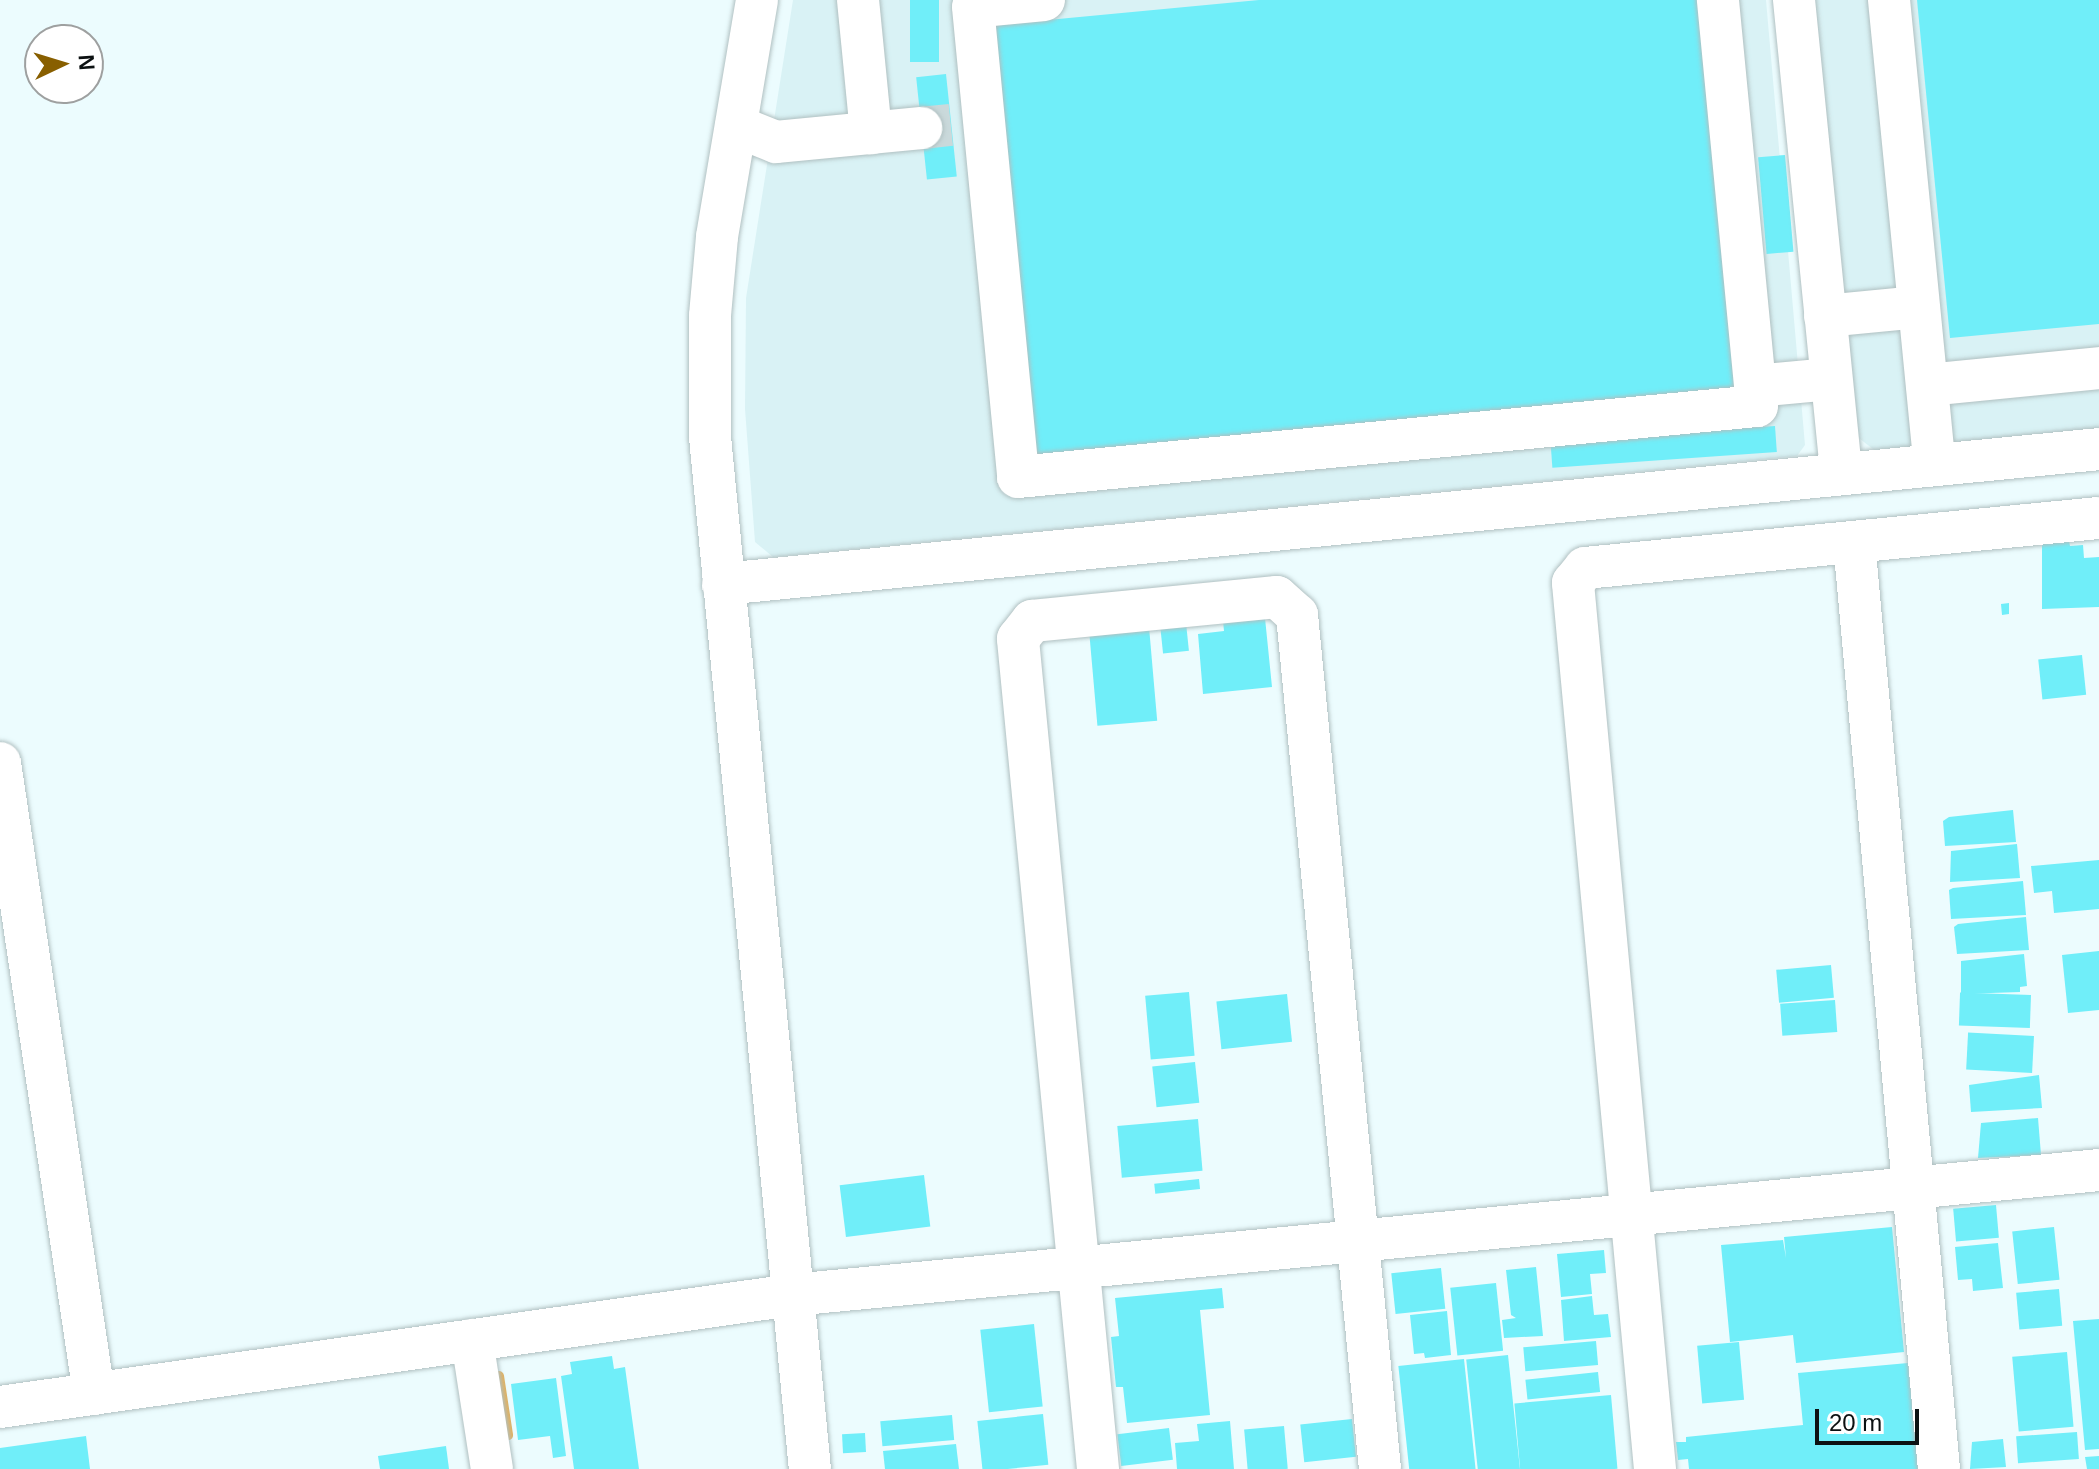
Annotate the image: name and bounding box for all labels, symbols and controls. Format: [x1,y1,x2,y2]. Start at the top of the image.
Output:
north arrow [24,24,104,104]
text: N [73,54,99,71]
scale bar [1819,1393,1923,1443]
text: 20 m [1829,1409,1882,1436]

